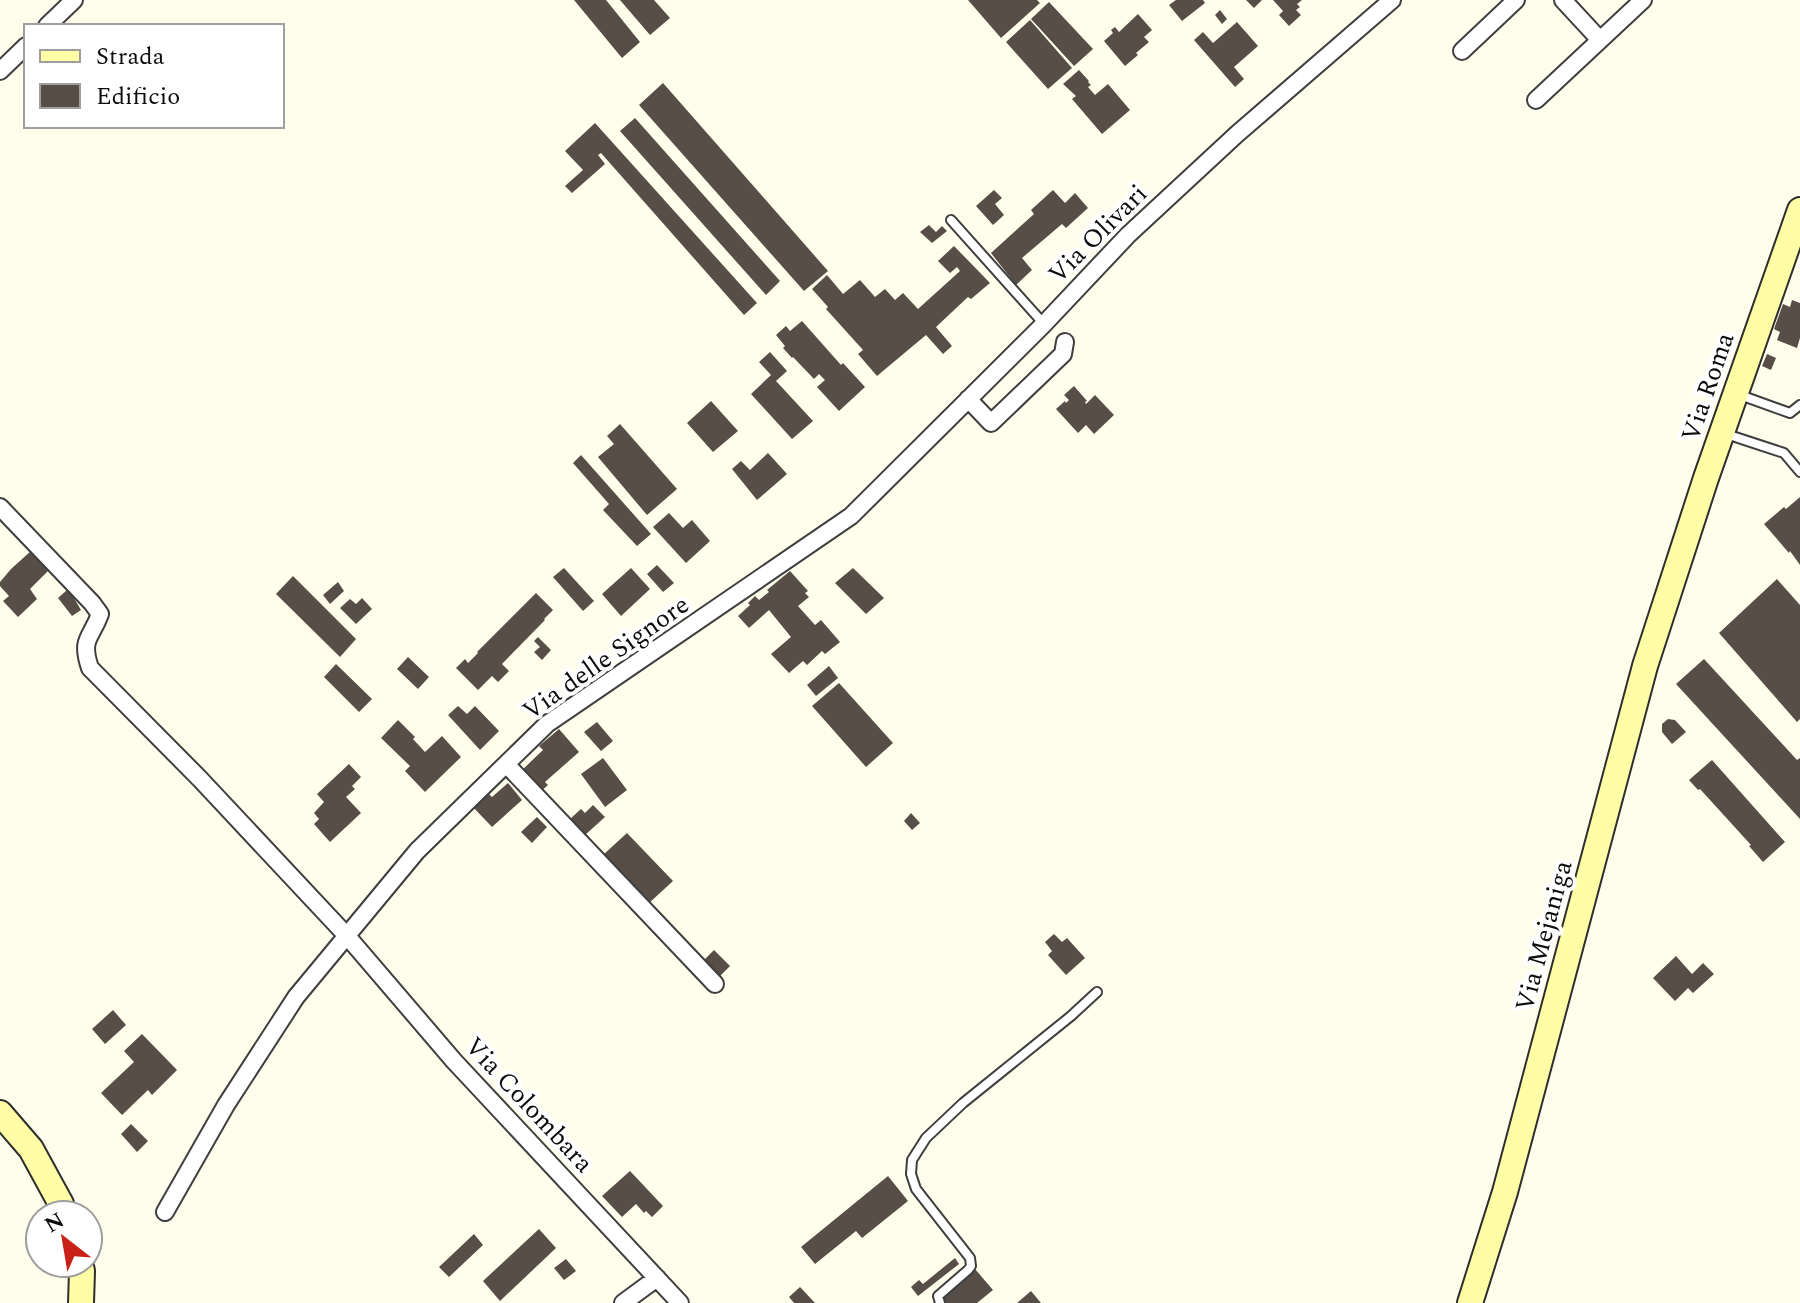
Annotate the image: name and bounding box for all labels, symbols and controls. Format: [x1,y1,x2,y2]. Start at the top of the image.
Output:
legend [24,24,284,128]
text: Strada [96,39,165,75]
text: Edificio [96,79,180,115]
street label: Via Olivari [1039,175,1157,293]
street label: Via Roma [1671,327,1745,447]
street label: Via delle Signore [514,585,698,731]
street label: Via Mejaniga [1505,856,1583,1016]
street label: Via Colombara [455,1028,603,1182]
north arrow [24,1199,104,1279]
text: N [38,1204,71,1242]

